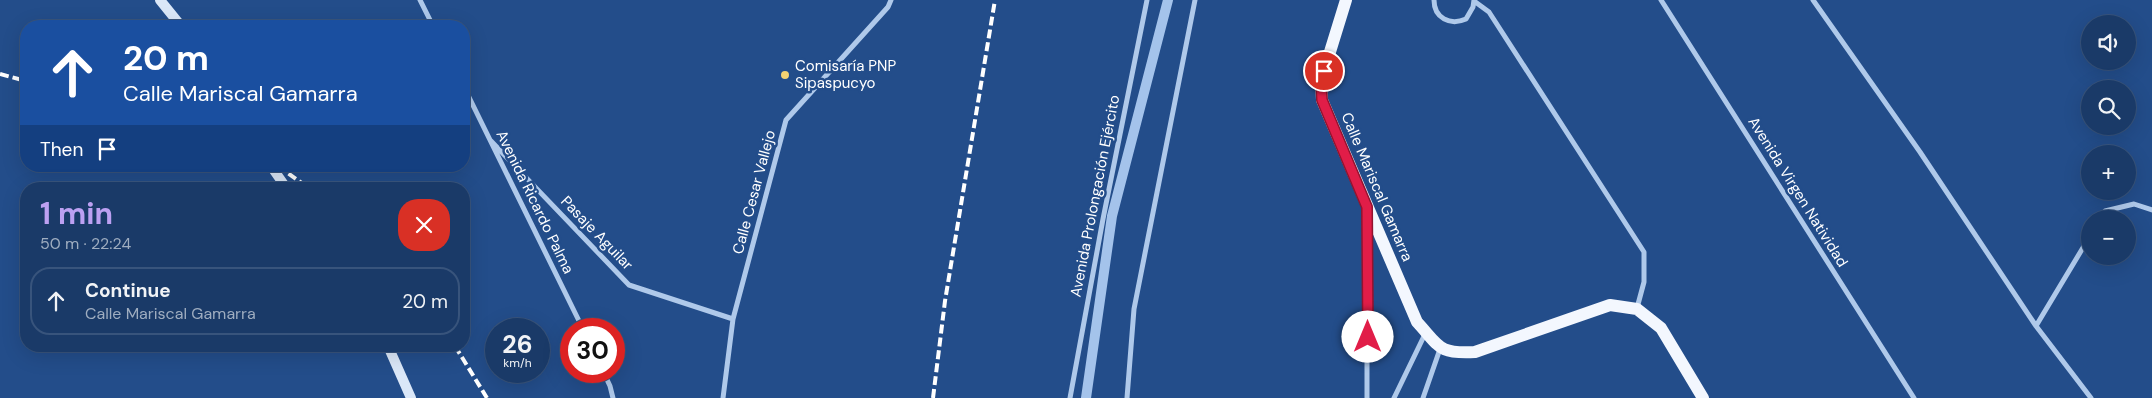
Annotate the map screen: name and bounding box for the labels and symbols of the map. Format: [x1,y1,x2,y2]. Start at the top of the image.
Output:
pin [1303,50,1345,92]
place label: Comisaría PNP Sipaspucyo [795,56,896,93]
marker: Comisaría PNP Sipaspucyo [779,69,791,81]
street label: Avenida Prolongación Ejército [1066,93,1124,299]
street label: Calle Mariscal Gamarra [1337,109,1417,265]
street label: Avenida Virgen Natividad [1744,113,1852,271]
street label: Avenida Ricardo Palma [492,127,578,277]
street label: Calle Cesar Vallejo [728,128,780,256]
street label: Pasaje Aguilar [556,192,638,275]
position arrow [1341,310,1393,362]
speed limit sign: 30 [560,318,625,383]

